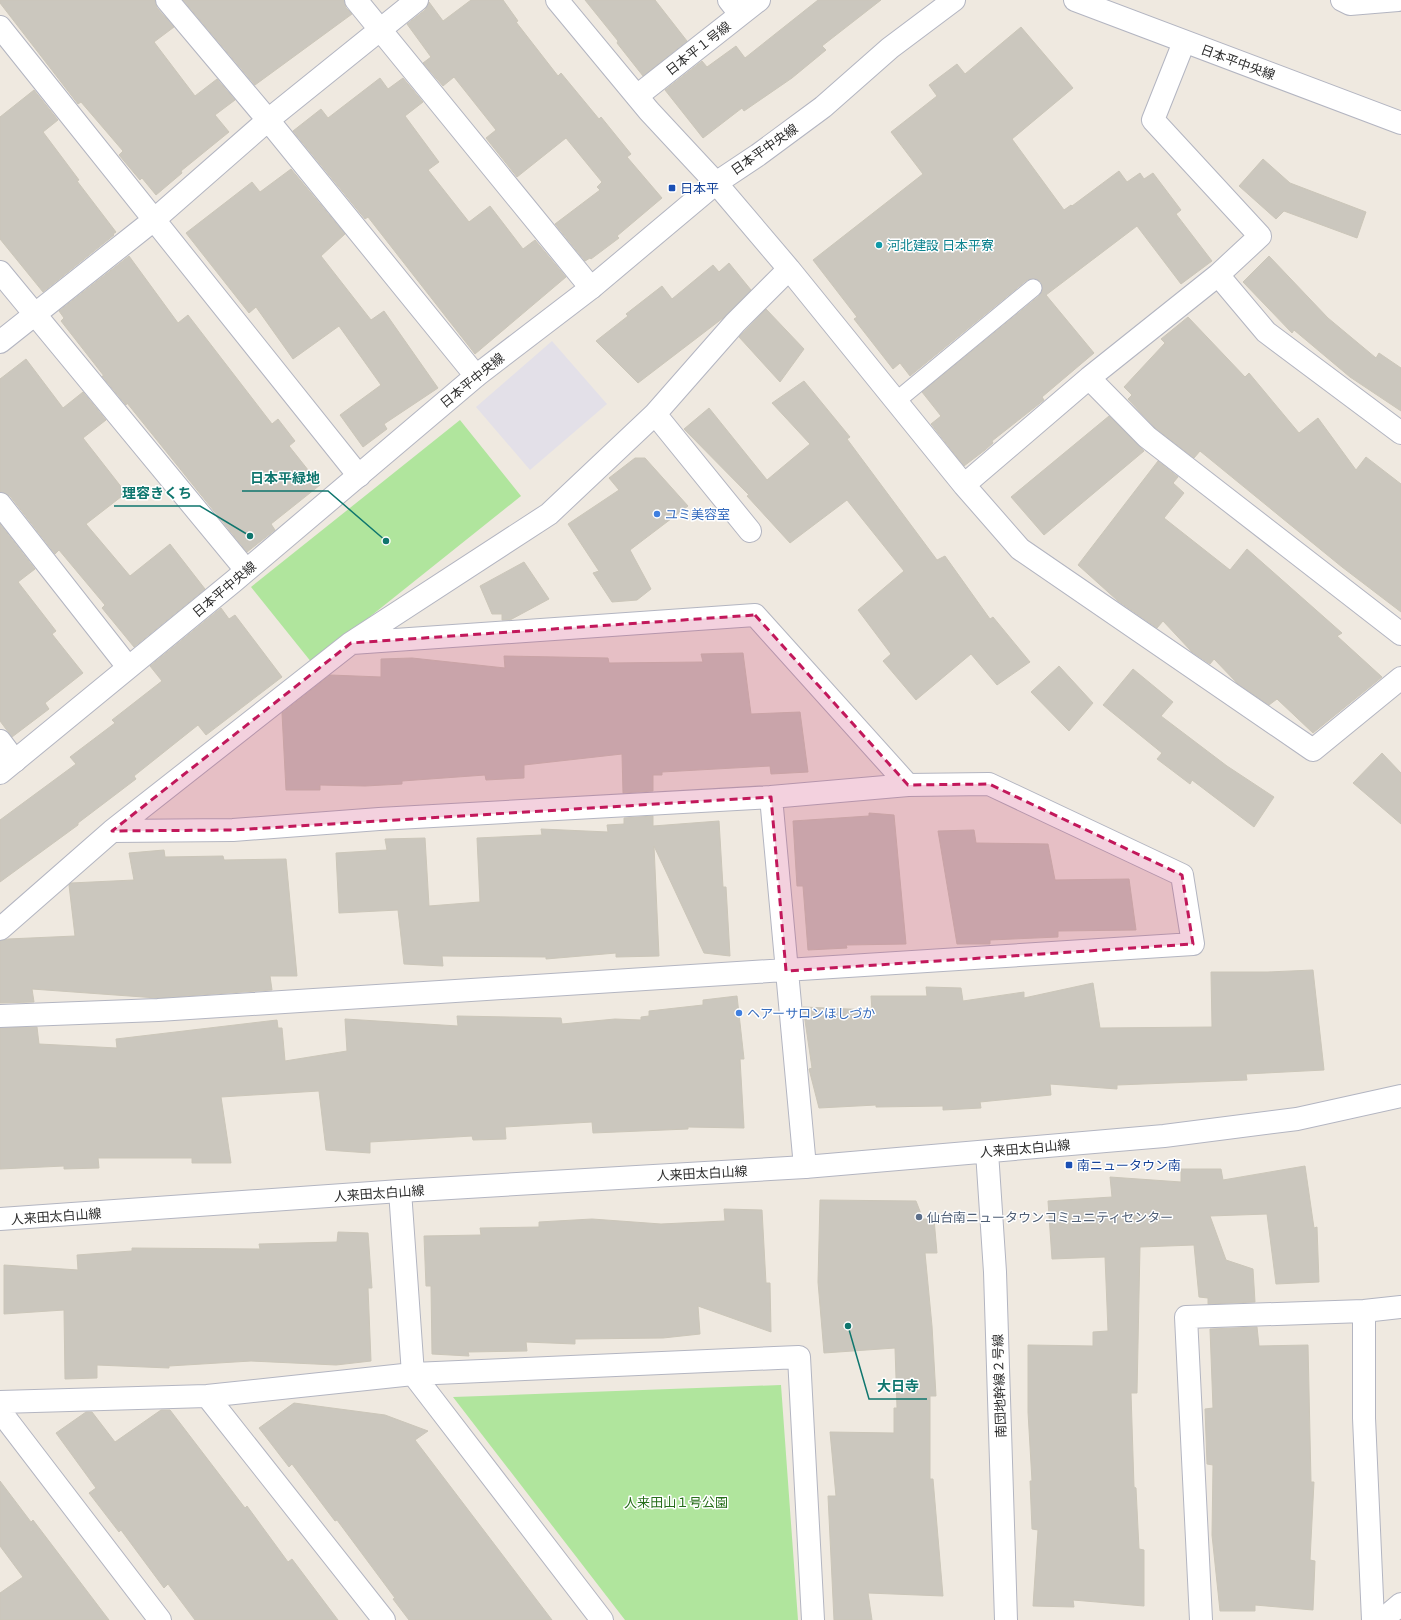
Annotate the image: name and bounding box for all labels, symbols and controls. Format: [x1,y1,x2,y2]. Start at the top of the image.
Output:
street label: 日本平１号線 [662,18,734,79]
street label: 日本平中央線 [1198,41,1277,84]
street label: 日本平中央線 [727,120,801,179]
place label: 日本平 [680,180,719,197]
marker: 日本平 [667,183,677,193]
place label: 河北建設 日本平寮 [887,237,994,254]
marker: 河北建設 日本平寮 [874,240,884,250]
street label: 日本平中央線 [437,349,508,412]
callout: 日本平緑地 [242,465,328,491]
text: 日本平緑地 [250,469,320,487]
callout: 理容きくち [114,480,200,506]
text: 理容きくち [122,484,192,502]
place label: ユミ美容室 [665,506,730,523]
marker: ユミ美容室 [652,509,662,519]
street label: 日本平中央線 [189,558,260,621]
place label: ヘアーサロンほしづか [747,1005,875,1022]
marker: ヘアーサロンほしづか [734,1008,744,1018]
street label: 人来田太白山線 [979,1136,1071,1161]
place label: 南ニュータウン南 [1077,1157,1181,1174]
marker: 南ニュータウン南 [1064,1160,1074,1170]
street label: 人来田太白山線 [656,1163,748,1184]
street label: 人来田太白山線 [333,1182,425,1205]
street label: 人来田太白山線 [10,1205,102,1228]
place label: 仙台南ニュータウンコミュニティセンター [927,1209,1173,1226]
marker: 仙台南ニュータウンコミュニティセンター [914,1212,924,1222]
street label: 南団地幹線２号線 [989,1334,1010,1438]
callout: 大日寺 [869,1373,927,1399]
text: 大日寺 [877,1377,919,1395]
park label: 人来田山１号公園 [624,1494,728,1511]

